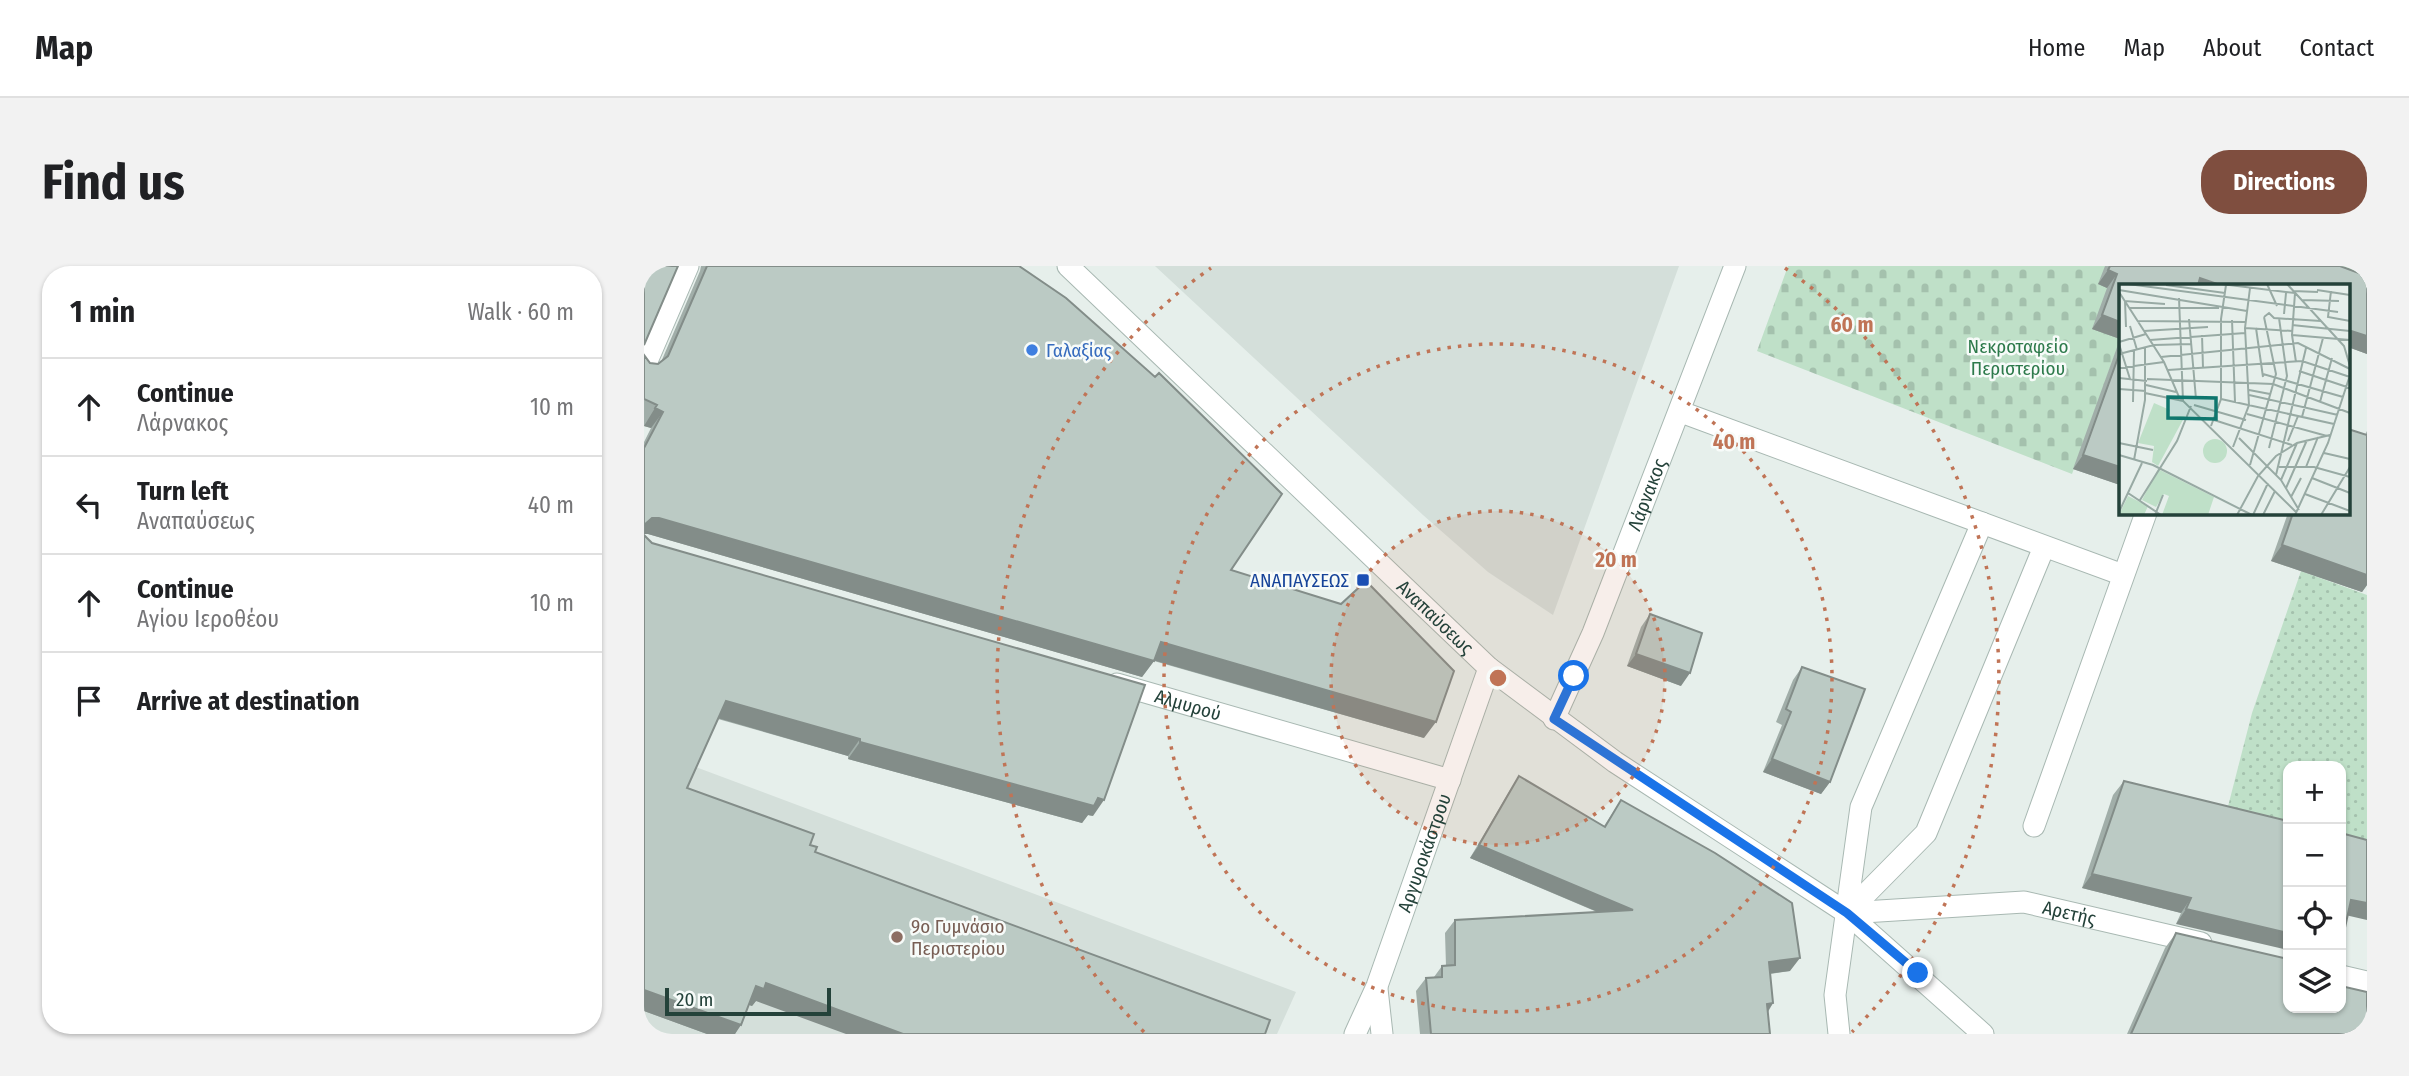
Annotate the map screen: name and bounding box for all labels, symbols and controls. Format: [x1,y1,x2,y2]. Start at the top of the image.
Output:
text: Map [35,28,93,68]
text: Home [2028,34,2085,62]
text: Map [2123,34,2165,62]
text: About [2203,34,2261,62]
text: Contact [2299,34,2374,62]
button: Directions [2201,150,2367,214]
text: Find us [42,153,185,212]
inset map [2119,284,2350,514]
text: 1 min [70,294,135,330]
text: Walk · 60 m [467,298,574,326]
text: 60 m [1831,312,1873,338]
park label: Νεκροταφείο Περιστερίου [1968,335,2068,380]
place label: Γαλαξίας [1046,339,1111,362]
marker: Γαλαξίας [1024,342,1040,358]
text: Continue [137,378,234,409]
icon: ahead [70,388,108,426]
text: 10 m [530,393,574,421]
text: Λάρνακος [137,409,228,437]
text: 40 m [1713,429,1755,455]
street label: Λάρνακος [1623,455,1671,534]
text: Turn left [137,476,229,507]
icon: left [70,486,108,524]
text: 40 m [528,491,574,519]
text: Αναπαύσεως [137,507,255,535]
text: 20 m [1594,547,1637,573]
place label: ΑΝΑΠΑΥΣΕΩΣ [1250,569,1349,592]
marker: ΑΝΑΠΑΥΣΕΩΣ [1355,572,1371,588]
text: Continue [137,574,234,605]
street label: Αναπαύσεως [1392,575,1478,659]
icon: ahead [70,584,108,622]
text: 10 m [530,589,574,617]
text: Αγίου Ιεροθέου [137,605,279,633]
route start [1558,660,1589,691]
centre of rings [1486,666,1510,690]
icon: arrive [70,682,108,720]
street label: Αλμυρού [1152,685,1224,725]
text: Arrive at destination [137,686,360,717]
map controls [2283,761,2346,1013]
button: + [2283,761,2346,824]
street label: Αργυροκάστρου [1393,791,1456,915]
button: − [2283,824,2346,887]
button: locate [2283,887,2346,950]
street label: Αρετής [2040,896,2098,930]
place label: 9ο Γυμνάσιο Περιστερίου [911,915,1005,960]
marker: 9ο Γυμνάσιο Περιστερίου [889,929,905,945]
button: layers [2283,950,2346,1013]
route end [1902,957,1933,988]
scale bar [665,985,831,1017]
text: 20 m [676,988,713,1011]

